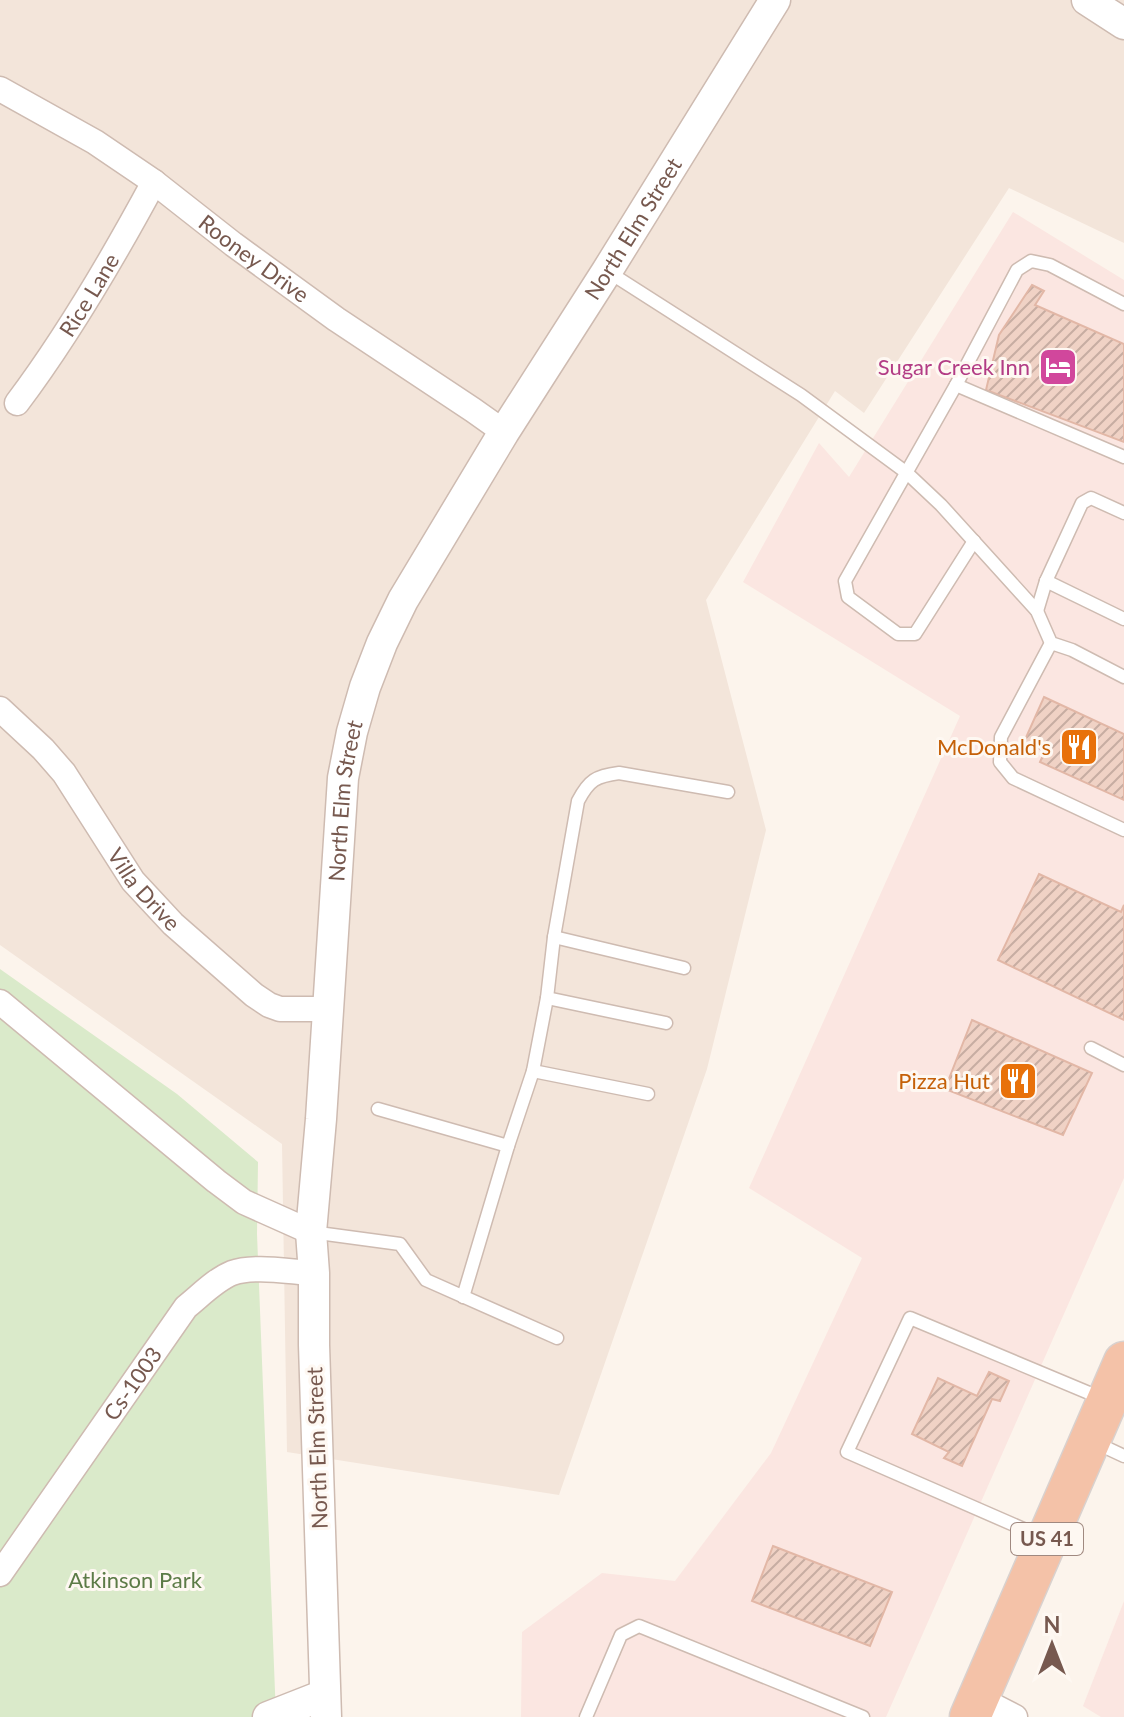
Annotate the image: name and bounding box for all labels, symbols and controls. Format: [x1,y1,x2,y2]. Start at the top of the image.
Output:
street label: North Elm Street [578,152,687,305]
street label: Rooney Drive [194,208,315,308]
street label: Rice Lane [53,248,124,341]
hotel icon: Sugar Creek Inn [1037,346,1079,388]
place label: Sugar Creek Inn [878,353,1030,380]
street label: North Elm Street [322,717,368,882]
restaurant icon: McDonald's [1058,726,1100,768]
place label: McDonald's [937,733,1051,760]
street label: Villa Drive [102,843,186,936]
restaurant icon: Pizza Hut [997,1060,1039,1102]
place label: Pizza Hut [898,1067,990,1094]
street label: Cs-1003 [97,1341,167,1425]
street label: North Elm Street [300,1366,333,1530]
road number: US 41 [1011,1523,1083,1555]
park label: Atkinson Park [68,1566,203,1593]
north arrow [1012,1605,1092,1685]
text: N [1044,1611,1060,1638]

